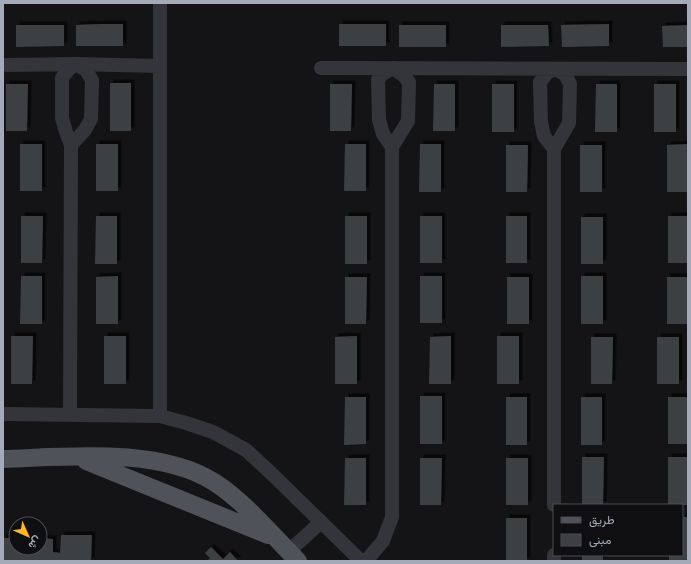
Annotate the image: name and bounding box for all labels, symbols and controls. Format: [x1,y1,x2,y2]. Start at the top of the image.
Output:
legend [553,504,683,556]
text: طريق [589,512,615,528]
north arrow [8,516,48,556]
text: مبنى [589,532,611,548]
text: ش [25,533,45,553]

